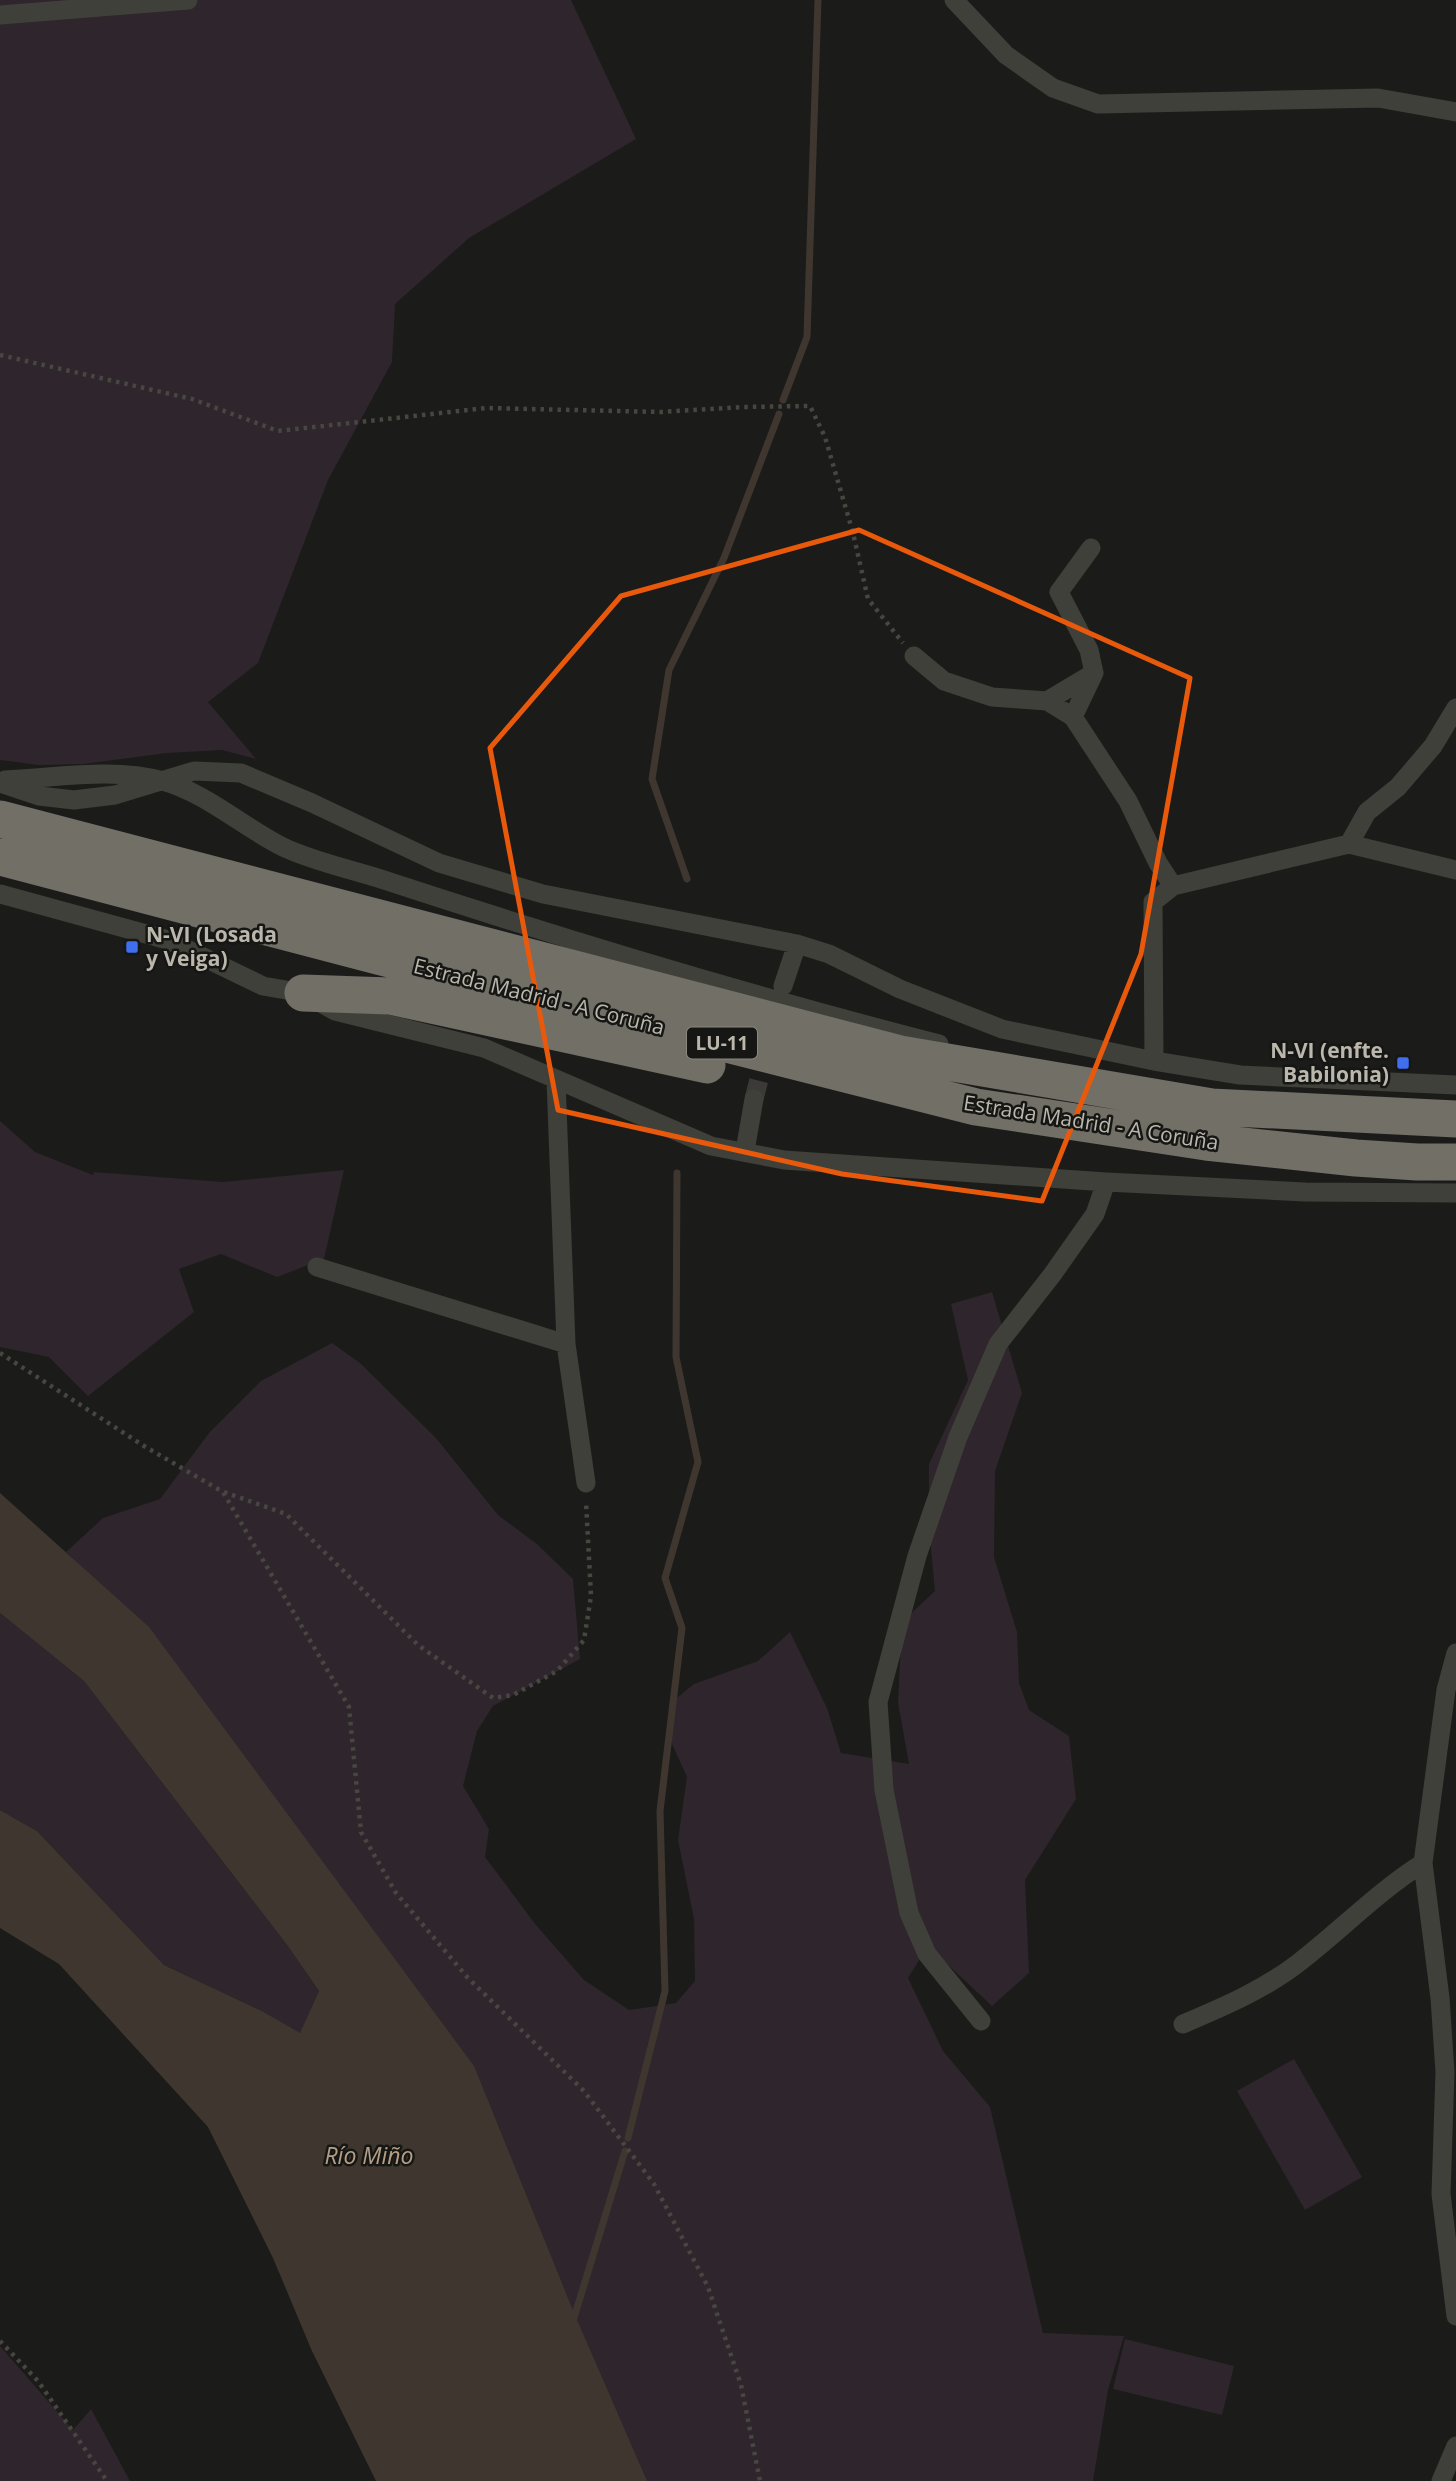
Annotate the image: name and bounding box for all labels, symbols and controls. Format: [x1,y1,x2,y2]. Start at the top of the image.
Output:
place label: N-VI (Losada y Veiga) [146,920,277,972]
marker: N-VI (Losada y Veiga) [124,939,140,955]
street label: Estrada Madrid - A Coruña [411,951,668,1041]
road number: LU-11 [687,1028,757,1058]
place label: N-VI (enfte. Babilonia) [1270,1036,1389,1088]
marker: N-VI (enfte. Babilonia) [1395,1055,1411,1071]
street label: Estrada Madrid - A Coruña [962,1088,1221,1156]
water label: Río Miño [324,2139,414,2171]

